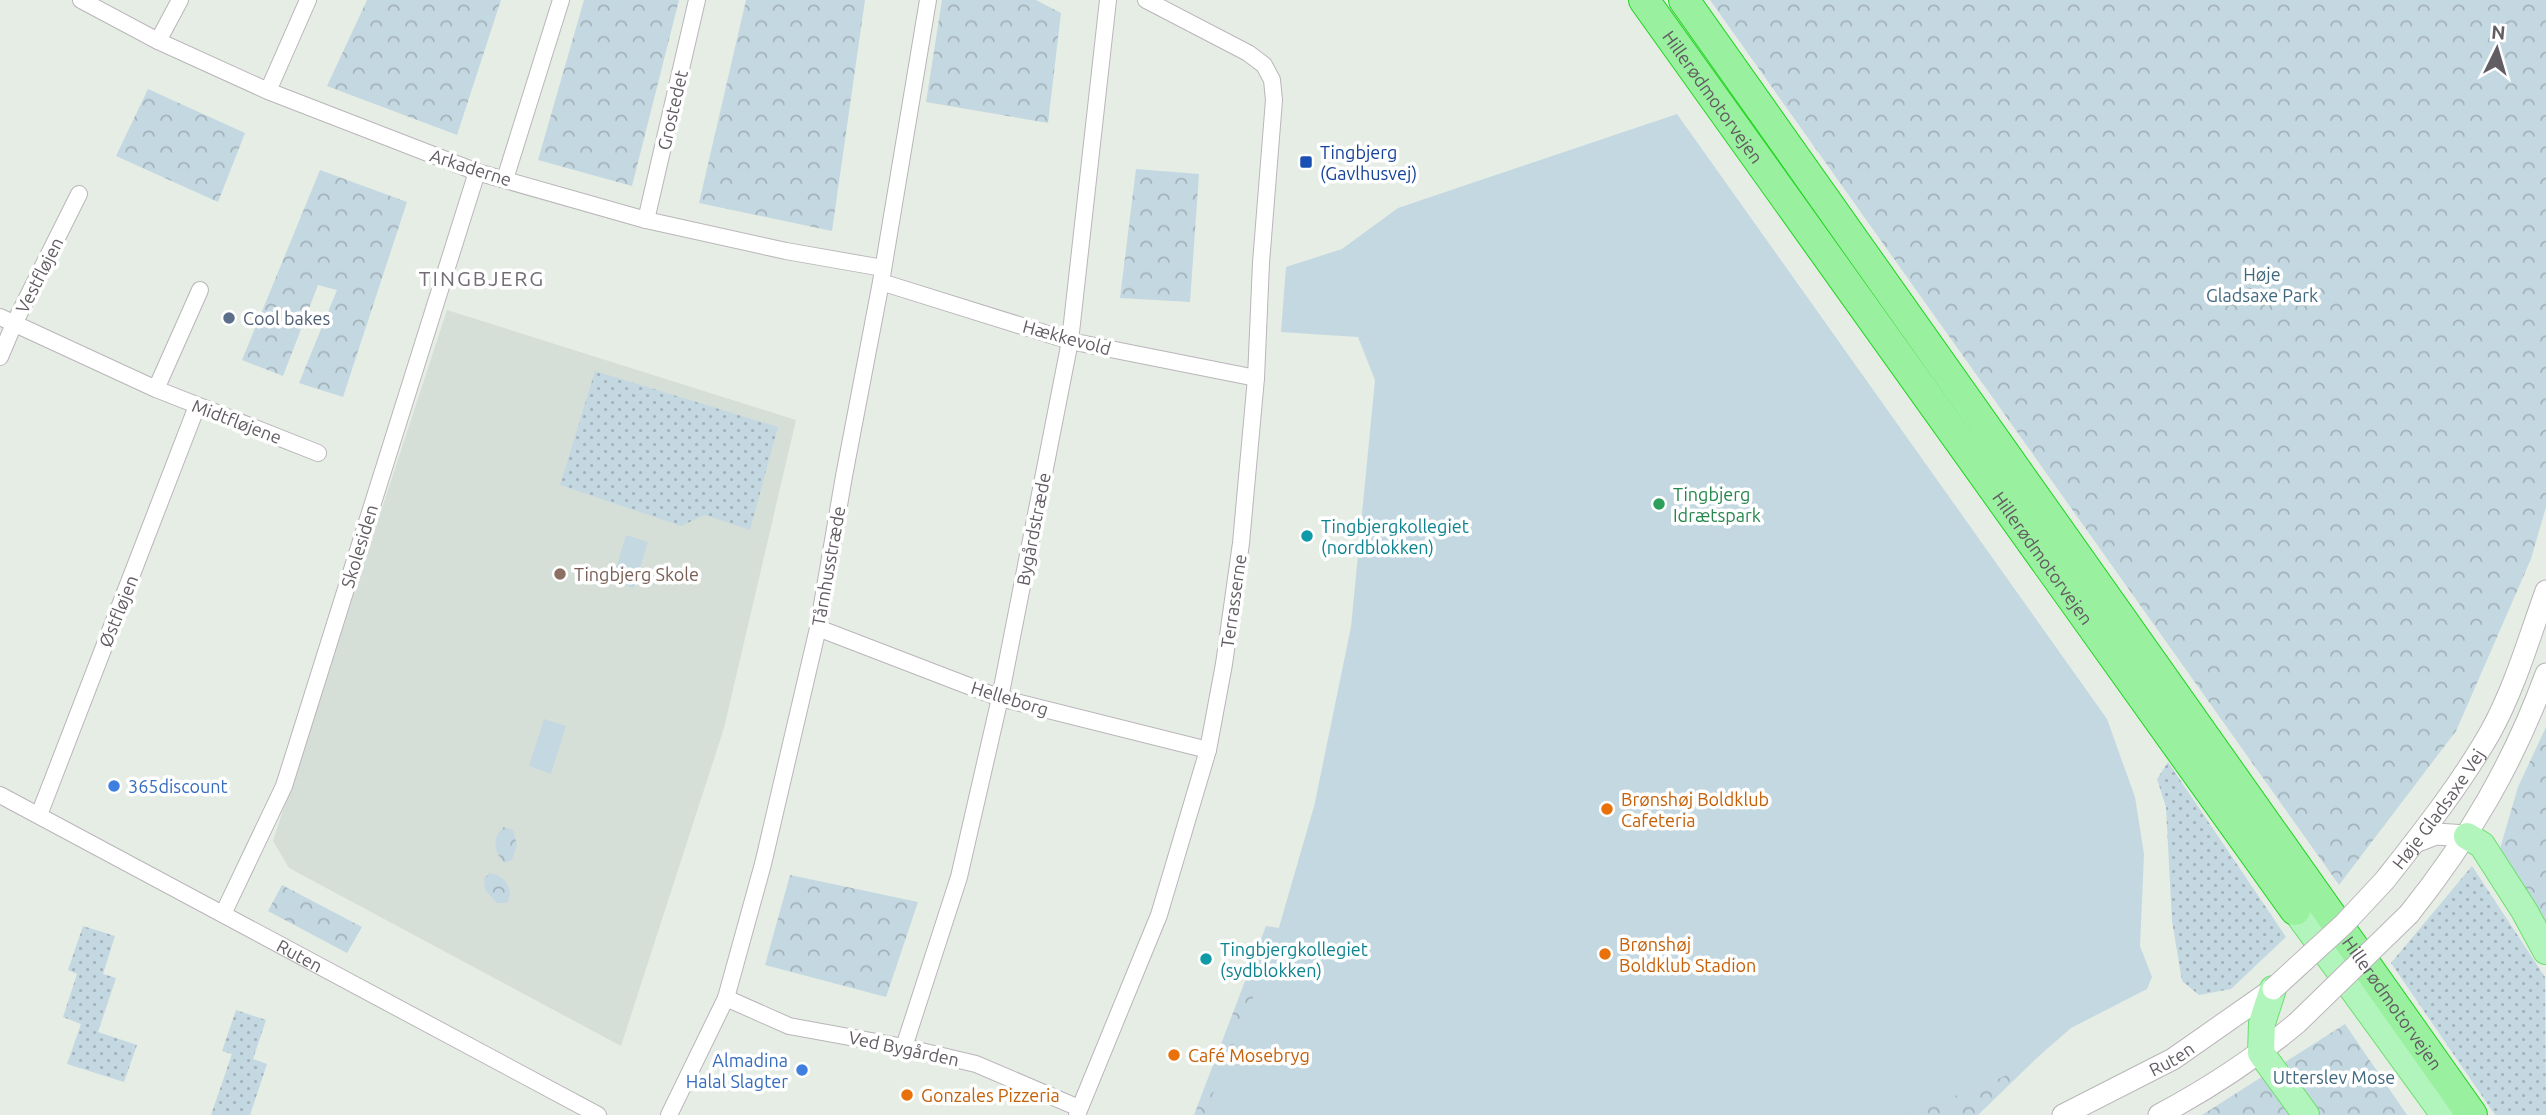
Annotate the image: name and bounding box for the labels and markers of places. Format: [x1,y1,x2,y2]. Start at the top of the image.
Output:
place label: Tingbjerg (Gavlhusvej) [1320,142,1417,184]
marker: Tingbjerg (Gavlhusvej) [1298,154,1314,170]
place label: Cool bakes [243,308,330,328]
marker: Cool bakes [221,310,237,326]
place label: Tingbjerg Idrætspark [1673,484,1761,525]
marker: Tingbjerg Idrætspark [1651,496,1667,512]
place label: Tingbjergkollegiet (nordblokken) [1321,516,1469,558]
marker: Tingbjergkollegiet (nordblokken) [1299,528,1315,544]
place label: Tingbjerg Skole [574,564,699,584]
marker: Tingbjerg Skole [552,566,568,582]
place label: 365discount [128,776,228,796]
marker: 365discount [106,778,122,794]
place label: Brønshøj Boldklub Cafeteria [1621,789,1769,830]
marker: Brønshøj Boldklub Cafeteria [1599,801,1615,817]
place label: Brønshøj Boldklub Stadion [1619,934,1756,975]
place label: Tingbjergkollegiet (sydblokken) [1220,939,1368,981]
marker: Brønshøj Boldklub Stadion [1597,946,1613,962]
marker: Tingbjergkollegiet (sydblokken) [1198,951,1214,967]
place label: Café Mosebryg [1188,1045,1310,1065]
marker: Café Mosebryg [1166,1047,1182,1063]
place label: Almadina Halal Slagter [686,1050,788,1091]
marker: Almadina Halal Slagter [794,1062,810,1078]
place label: Gonzales Pizzeria [921,1085,1060,1105]
marker: Gonzales Pizzeria [899,1087,915,1103]

